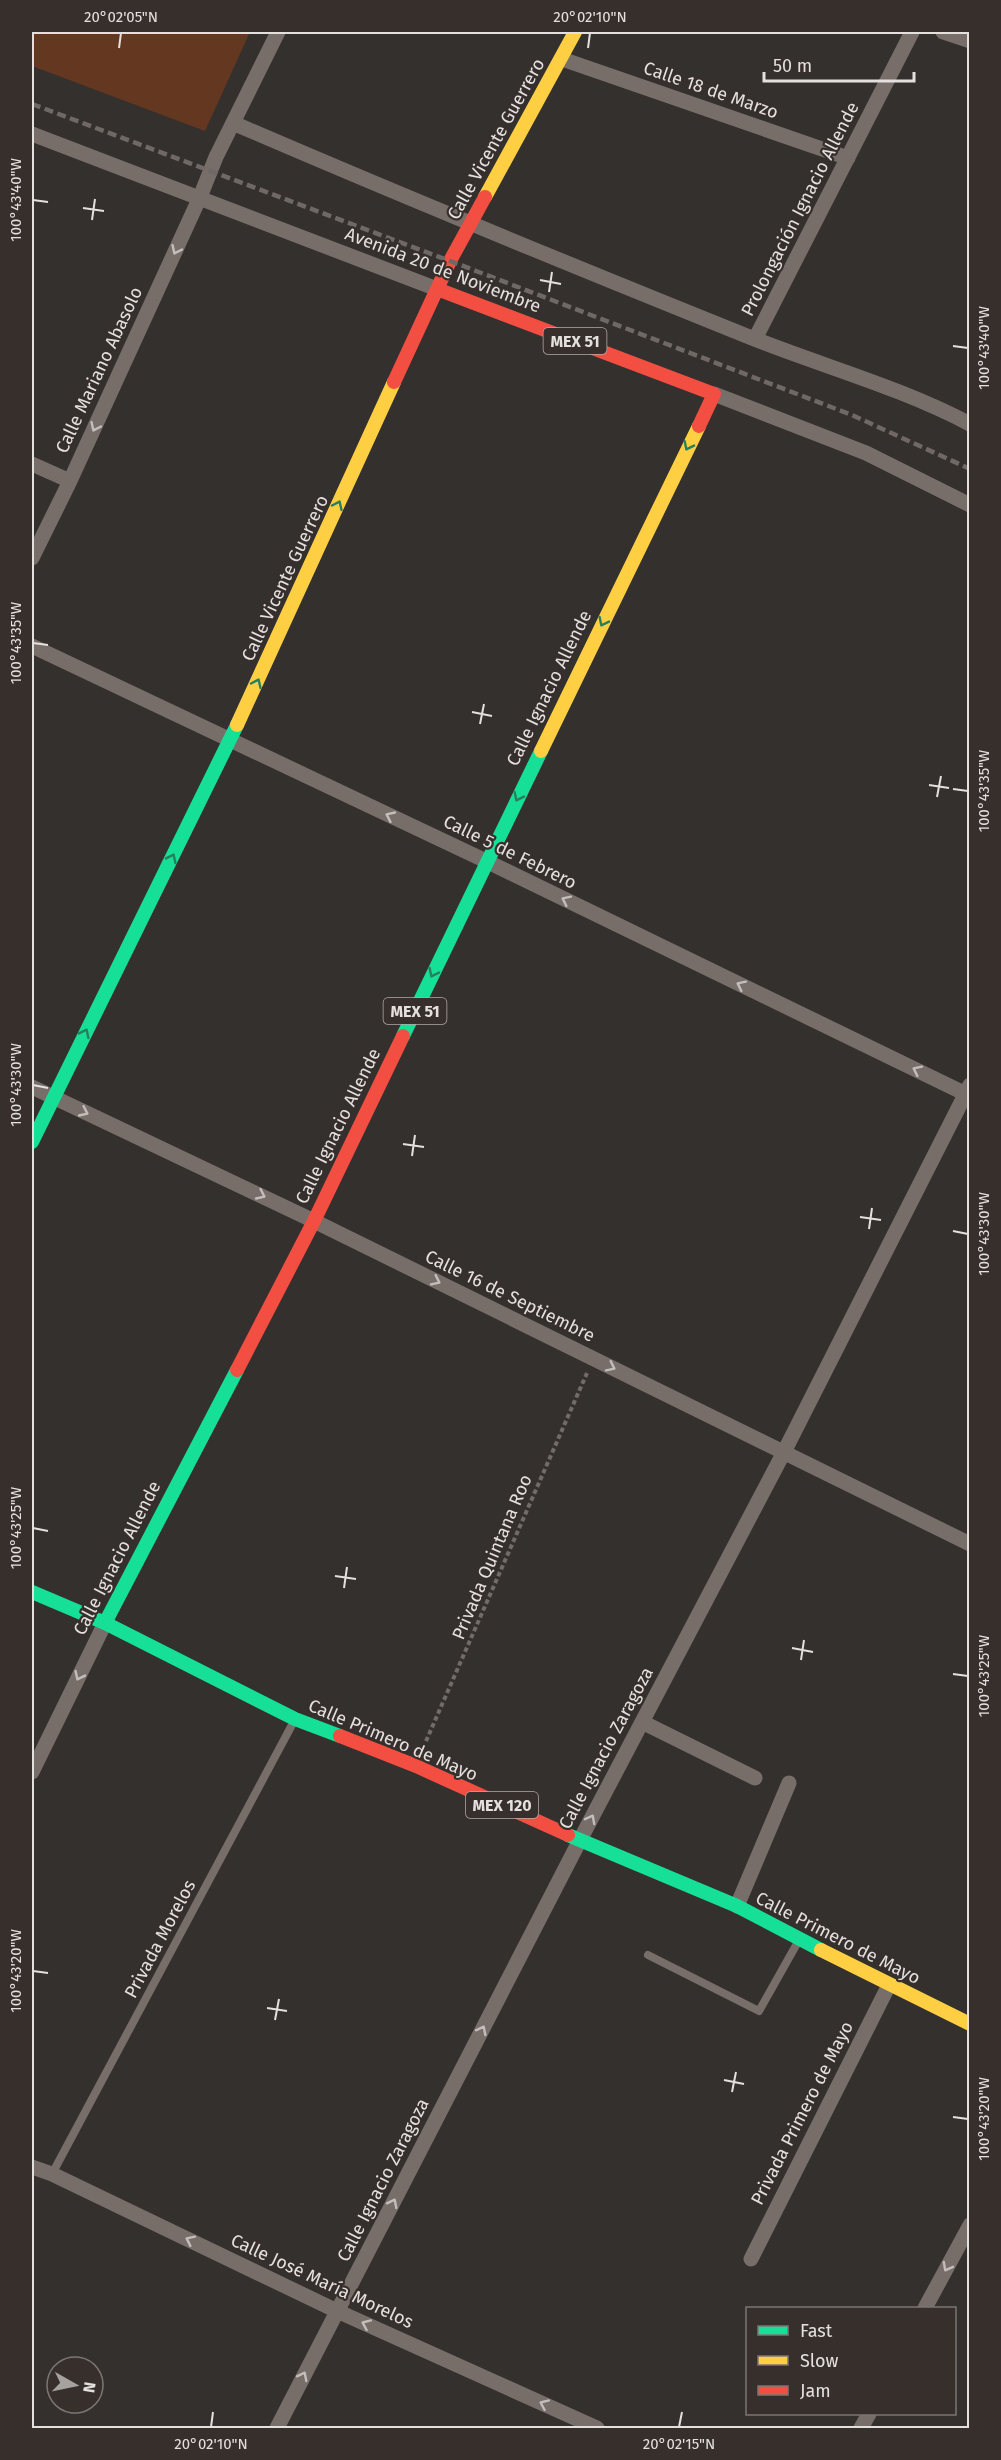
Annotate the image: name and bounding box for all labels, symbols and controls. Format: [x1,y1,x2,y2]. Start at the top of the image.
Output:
text: 20°02'05"N [84,8,158,26]
text: 20°02'10"N [553,8,627,26]
scale bar [764,45,914,83]
street label: Calle Vicente Guerrero [443,55,549,223]
text: 50 m [773,55,812,77]
street label: Calle 18 de Marzo [641,57,781,123]
street label: Prolongación Ignacio Allende [736,98,864,320]
text: 100°43'40"W [7,158,25,242]
street label: Avenida 20 de Noviembre [342,223,544,317]
one-way arrow [171,243,183,254]
street label: Calle Mariano Abasolo [51,283,147,457]
text: 100°43'40"W [975,306,993,390]
road number: MEX 51 [544,328,606,354]
one-way arrow [90,420,102,431]
one-way arrow [684,440,695,451]
street label: Calle Vicente Guerrero [237,491,333,665]
one-way arrow [330,501,342,512]
text: 100°43'35"W [7,601,25,684]
street label: Calle Ignacio Allende [502,607,596,769]
one-way arrow [598,615,610,626]
one-way arrow [249,678,261,689]
text: 100°43'35"W [975,749,993,832]
one-way arrow [513,791,525,802]
street label: Calle 5 de Febrero [440,810,580,894]
one-way arrow [385,812,396,824]
one-way arrow [164,854,176,865]
one-way arrow [561,896,572,907]
one-way arrow [429,966,440,977]
one-way arrow [737,981,748,992]
road number: MEX 51 [384,998,446,1024]
one-way arrow [78,1028,89,1039]
text: 100°43'30"W [7,1043,25,1127]
street label: Calle Ignacio Allende [291,1045,385,1207]
one-way arrow [912,1066,923,1078]
one-way arrow [78,1105,89,1117]
one-way arrow [254,1188,265,1200]
text: 100°43'30"W [975,1192,993,1276]
street label: Calle 16 de Septiembre [422,1245,598,1347]
one-way arrow [430,1273,441,1285]
one-way arrow [604,1360,615,1371]
street label: Privada Quintana Roo [447,1471,537,1643]
street label: Calle Ignacio Allende [69,1477,165,1639]
text: 100°43'25"W [7,1486,25,1569]
text: 100°43'25"W [975,1634,993,1717]
street label: Calle Ignacio Zaragoza [554,1663,658,1833]
one-way arrow [74,1669,86,1680]
street label: Calle Primero de Mayo [305,1694,481,1786]
road number: MEX 120 [466,1792,538,1818]
one-way arrow [584,1815,595,1825]
street label: Privada Morelos [120,1876,200,2002]
street label: Calle Primero de Mayo [752,1887,924,1989]
text: 100°43'20"W [7,1929,25,2013]
street label: Privada Primero de Mayo [746,2018,858,2208]
one-way arrow [475,2025,486,2036]
text: 100°43'20"W [975,2077,993,2161]
street label: Calle Ignacio Zaragoza [332,2095,434,2265]
one-way arrow [386,2199,397,2209]
street label: Calle José María Morelos [227,2229,417,2333]
one-way arrow [185,2236,196,2248]
one-way arrow [943,2260,954,2271]
legend [746,2307,956,2415]
one-way arrow [361,2320,372,2332]
text: Fast [800,2320,833,2342]
text: Slow [800,2350,839,2372]
north arrow [45,2355,105,2415]
one-way arrow [296,2372,308,2383]
text: Jam [800,2380,831,2402]
text: N [79,2381,100,2394]
one-way arrow [539,2400,550,2412]
text: 20°02'10"N [174,2435,248,2453]
text: 20°02'15"N [643,2435,715,2453]

